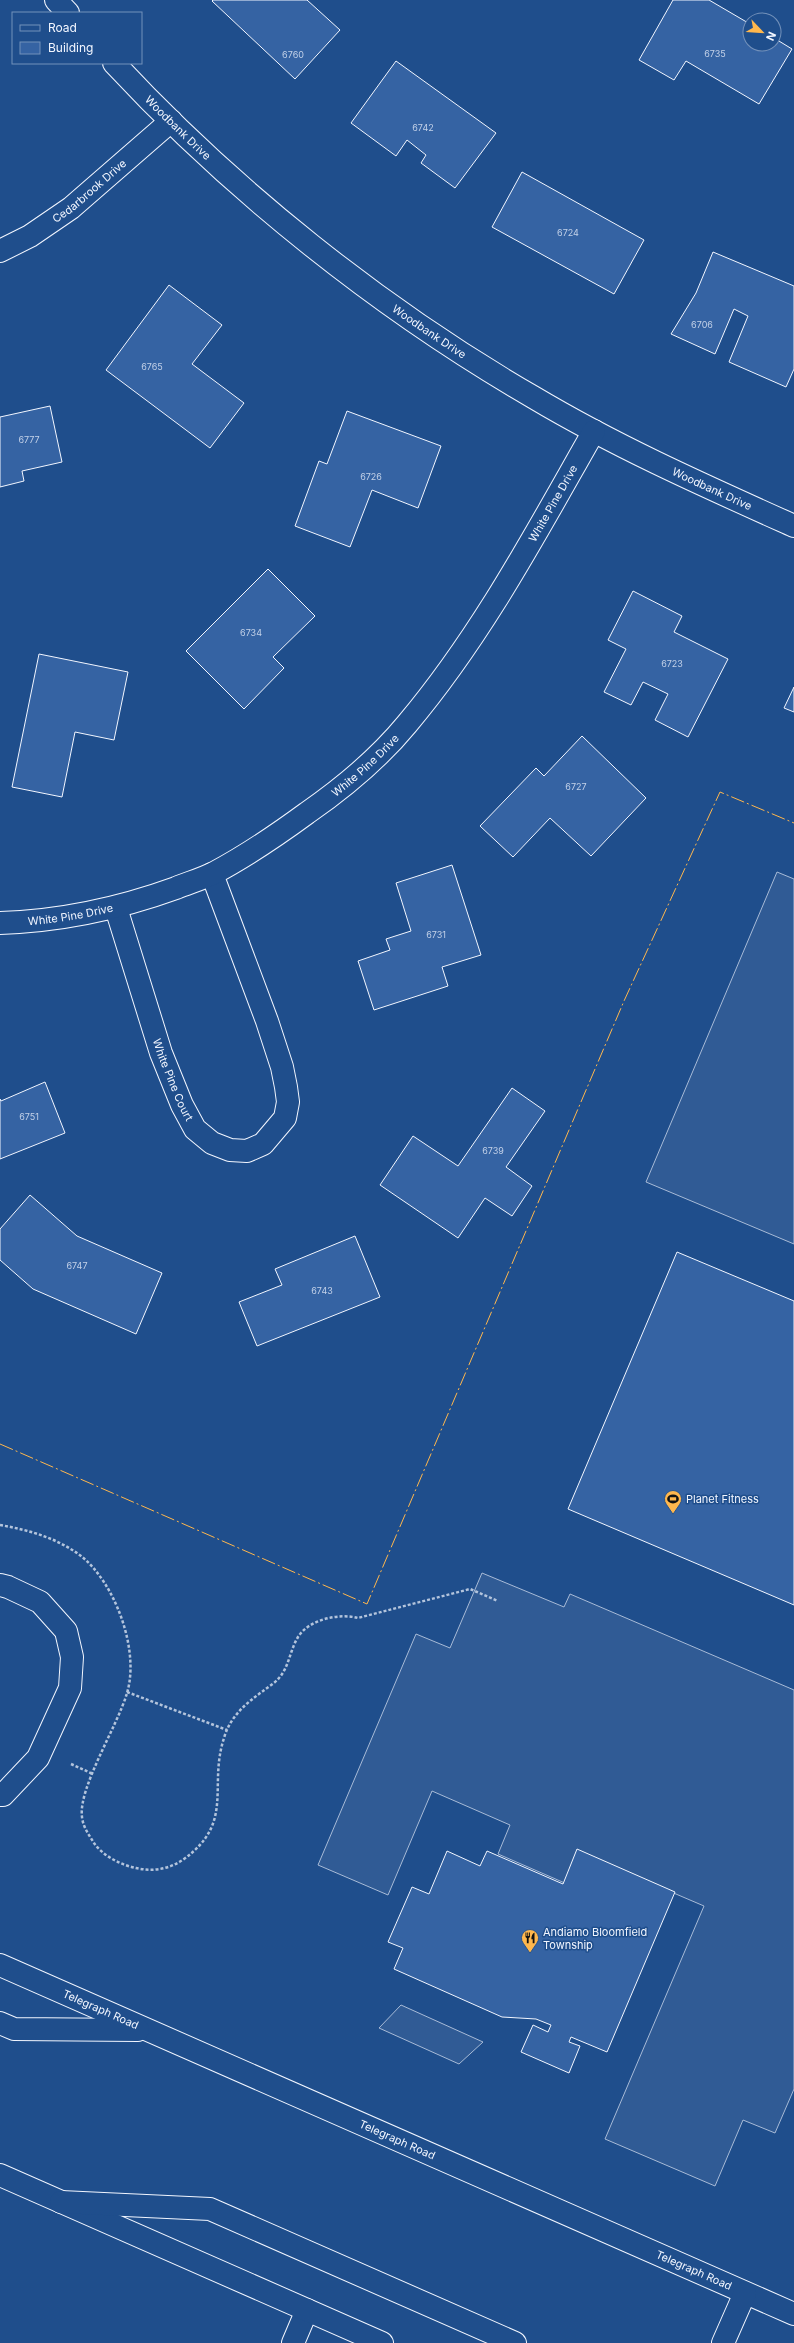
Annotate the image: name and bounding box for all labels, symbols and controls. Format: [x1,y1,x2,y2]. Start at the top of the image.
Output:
legend [12,12,142,64]
north arrow [742,12,782,52]
text: Road [48,20,77,35]
text: N [763,29,779,43]
text: Building [48,40,93,55]
house number: 6735 [704,48,726,59]
house number: 6760 [282,49,304,60]
street label: Woodbank Drive [142,93,214,163]
house number: 6742 [412,122,434,133]
street label: Cedarbrook Drive [49,156,129,226]
house number: 6724 [557,227,579,238]
street label: Woodbank Drive [390,302,469,361]
house number: 6706 [691,319,713,330]
house number: 6765 [141,361,163,372]
house number: 6777 [18,434,40,445]
street label: White Pine Drive [526,462,580,544]
street label: Woodbank Drive [670,464,754,513]
house number: 6726 [360,471,382,482]
house number: 6734 [240,627,262,638]
house number: 6723 [661,658,683,669]
street label: White Pine Drive [329,731,402,800]
house number: 6727 [565,781,587,792]
street label: White Pine Drive [27,901,114,928]
house number: 6731 [426,929,446,940]
street label: White Pine Court [150,1037,196,1124]
house number: 6751 [19,1111,39,1122]
house number: 6739 [482,1145,504,1156]
house number: 6747 [66,1260,88,1271]
house number: 6743 [311,1285,333,1296]
sports icon: Planet Fitness [663,1489,683,1514]
place label: Planet Fitness [686,1492,759,1506]
place label: Andiamo Bloomfield Township [543,1925,647,1952]
restaurant icon: Andiamo Bloomfield Township [520,1928,540,1953]
street label: Telegraph Road [60,1986,141,2032]
street label: Telegraph Road [357,2117,438,2163]
street label: Telegraph Road [654,2247,734,2293]

